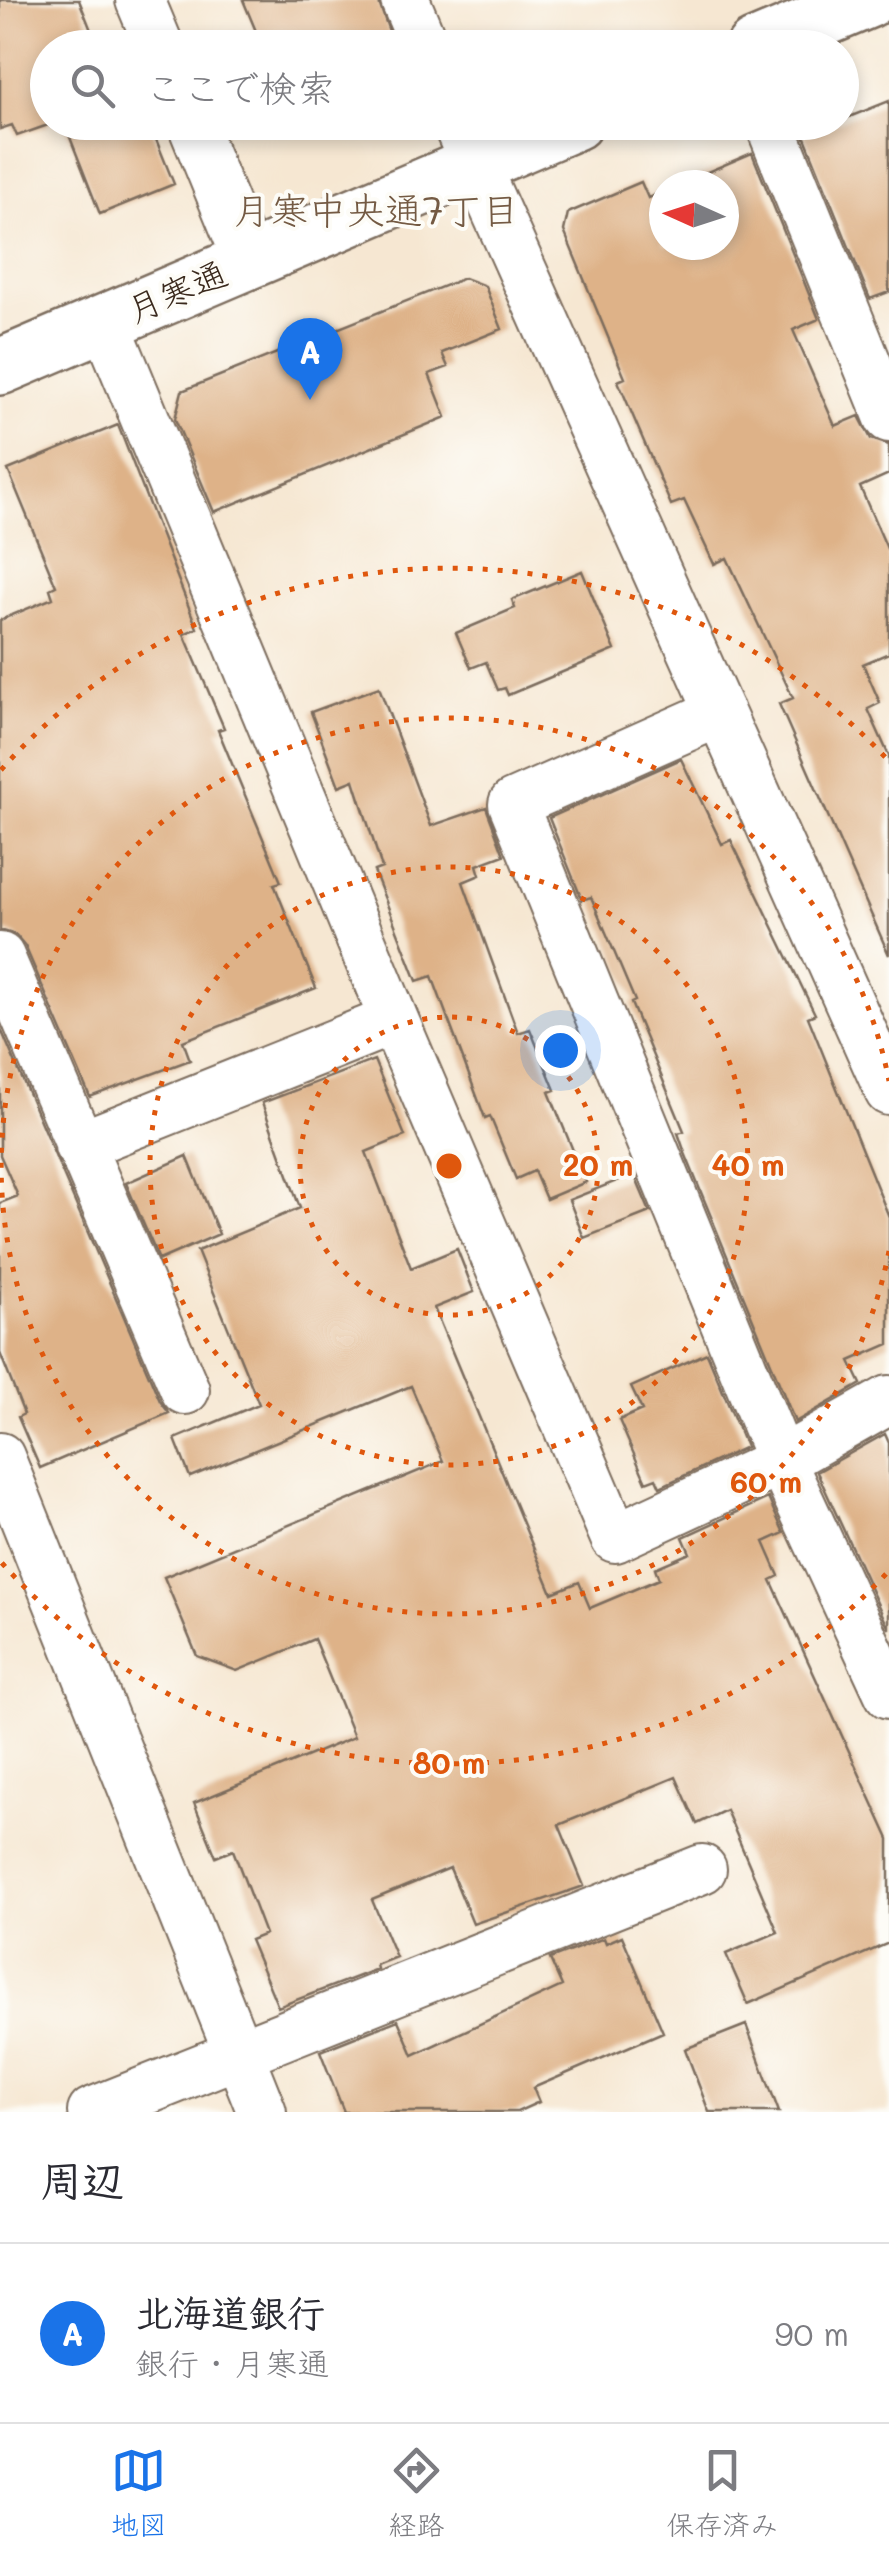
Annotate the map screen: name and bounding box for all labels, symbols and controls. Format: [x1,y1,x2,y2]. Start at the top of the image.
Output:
search box [30,30,859,140]
icon: search [65,58,120,113]
text: ここで検索 [145,62,335,112]
north arrow [649,170,739,260]
district label: 月寒中央通7丁目 [232,184,520,234]
street label: 月寒通 [119,248,234,332]
pin: A [278,318,342,400]
your location [535,1025,586,1076]
text: 20 m [563,1144,633,1184]
text: 40 m [712,1144,784,1184]
centre of rings [431,1148,467,1184]
text: 60 m [730,1461,802,1501]
text: 80 m [413,1742,485,1782]
text: 周辺 [40,2152,124,2207]
text: 北海道銀行 [135,2287,325,2337]
text: A [61,2312,84,2354]
text: 90 m [775,2312,849,2354]
text: 銀行 · 月寒通 [135,2341,329,2383]
tab: 地図 [111,2443,167,2543]
tab: 経路 [388,2443,444,2543]
tab: 保存済み [666,2443,778,2543]

